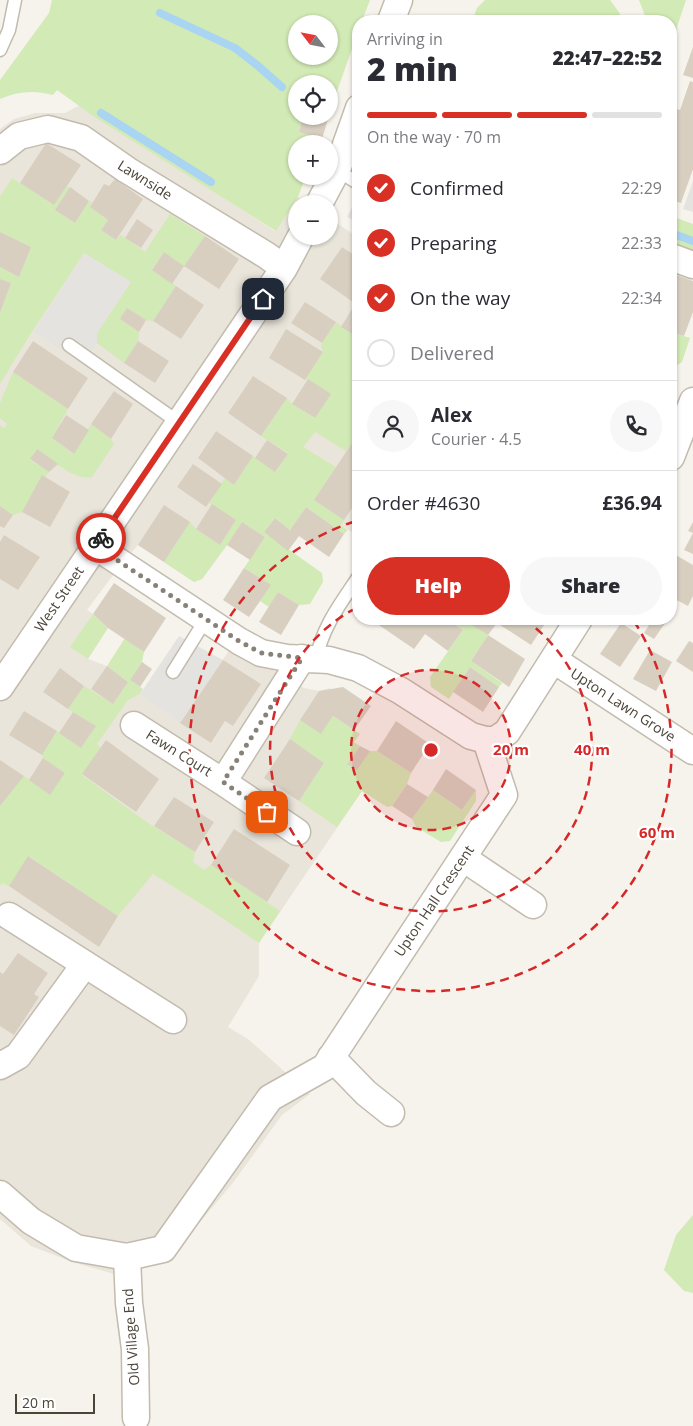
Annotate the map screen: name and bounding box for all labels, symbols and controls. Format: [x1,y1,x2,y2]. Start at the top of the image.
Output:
north arrow [288,15,338,65]
map controls [288,15,338,245]
text: Arriving in [367,28,443,50]
text: 22:47–22:52 [552,45,662,71]
text: 2 min [367,47,458,90]
button: locate [288,75,338,125]
text: On the way · 70 m [367,126,501,148]
button: + [288,135,338,185]
street label: Lawnside [114,155,176,204]
icon: check [367,174,395,202]
text: Confirmed [410,175,504,201]
text: 22:29 [621,177,662,199]
button: − [288,195,338,245]
icon: check [367,229,395,257]
text: Preparing [410,230,497,256]
text: 22:33 [621,232,662,254]
pin [242,278,284,320]
icon: check [367,284,395,312]
icon: home [249,285,277,313]
text: On the way [410,285,510,311]
text: 22:34 [621,287,662,309]
text: Delivered [410,340,494,366]
button: person [367,400,419,452]
button: phone [610,400,662,452]
text: Alex [431,402,472,428]
text: Courier · 4.5 [431,428,522,450]
text: Order #4630 [367,490,480,516]
text: £36.94 [602,490,662,516]
courier [76,513,126,563]
icon: bike [87,524,115,552]
button: Help [367,557,510,615]
button: Share [520,557,662,615]
street label: West Street [30,562,87,635]
street label: Upton Lawn Grove [567,663,680,746]
street label: Fawn Court [143,725,216,780]
text: 20 m [493,739,529,759]
text: 40 m [574,739,610,759]
centre of rings [422,741,440,759]
pin [246,791,288,833]
icon: bag [253,798,281,826]
text: 60 m [639,822,675,842]
street label: Upton Hall Crescent [389,841,478,960]
street label: Old Village End [118,1288,143,1386]
scale bar [15,1391,95,1414]
text: 20 m [22,1393,55,1412]

